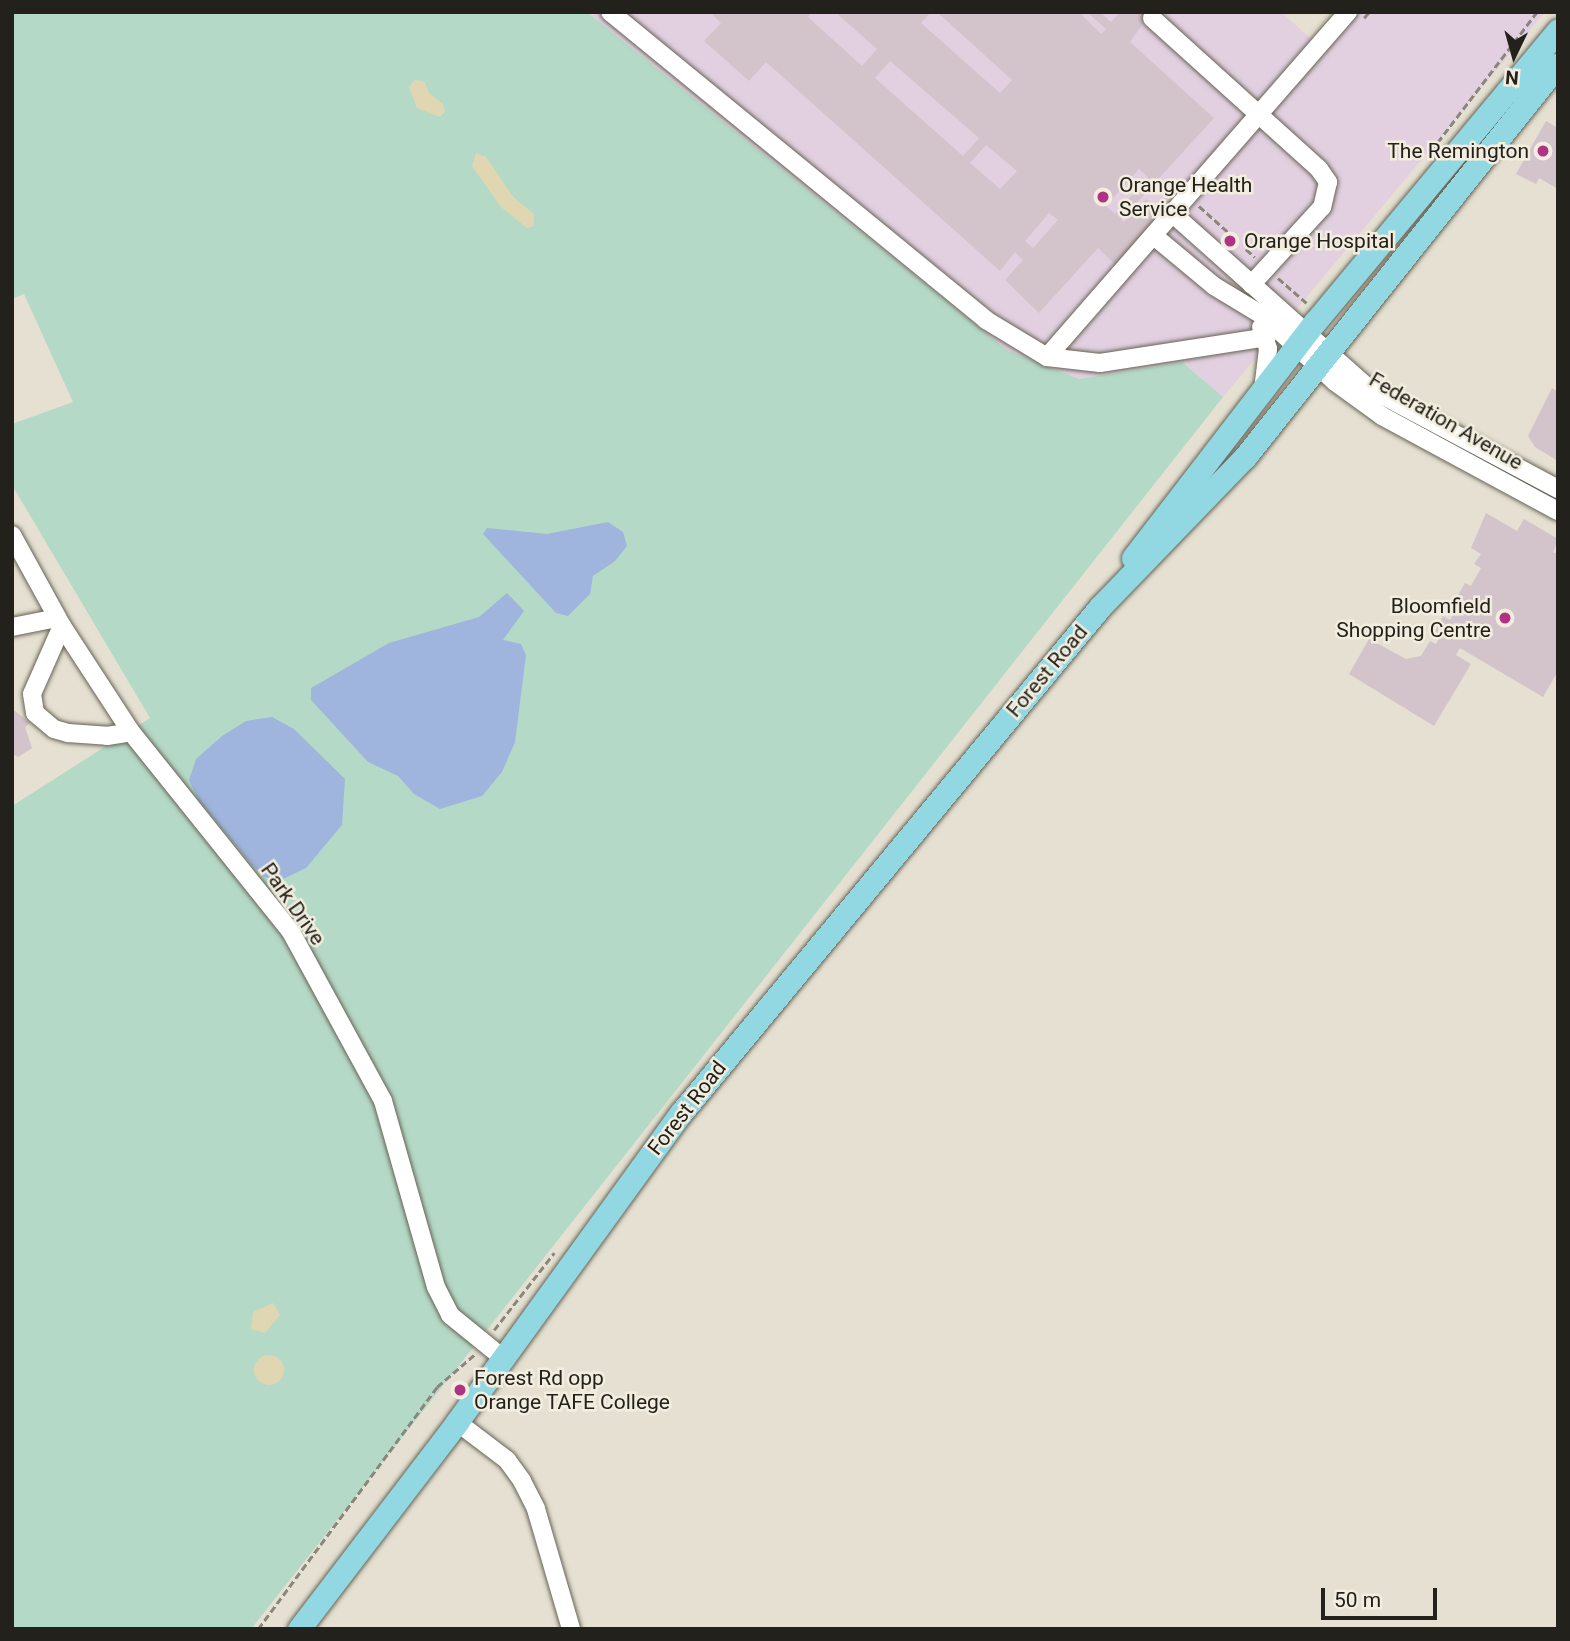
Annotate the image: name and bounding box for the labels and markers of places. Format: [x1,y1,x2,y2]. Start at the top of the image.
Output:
place label: The Remington [1387,138,1529,164]
marker: The Remington [1535,143,1551,159]
place label: Orange Health Service [1119,172,1252,222]
marker: Orange Health Service [1093,187,1113,207]
place label: Orange Hospital [1244,228,1394,254]
marker: Orange Hospital [1222,233,1238,249]
place label: Bloomfield Shopping Centre [1336,593,1491,643]
marker: Bloomfield Shopping Centre [1497,610,1513,626]
place label: Forest Rd opp Orange TAFE College [474,1365,670,1415]
marker: Forest Rd opp Orange TAFE College [452,1382,468,1398]

